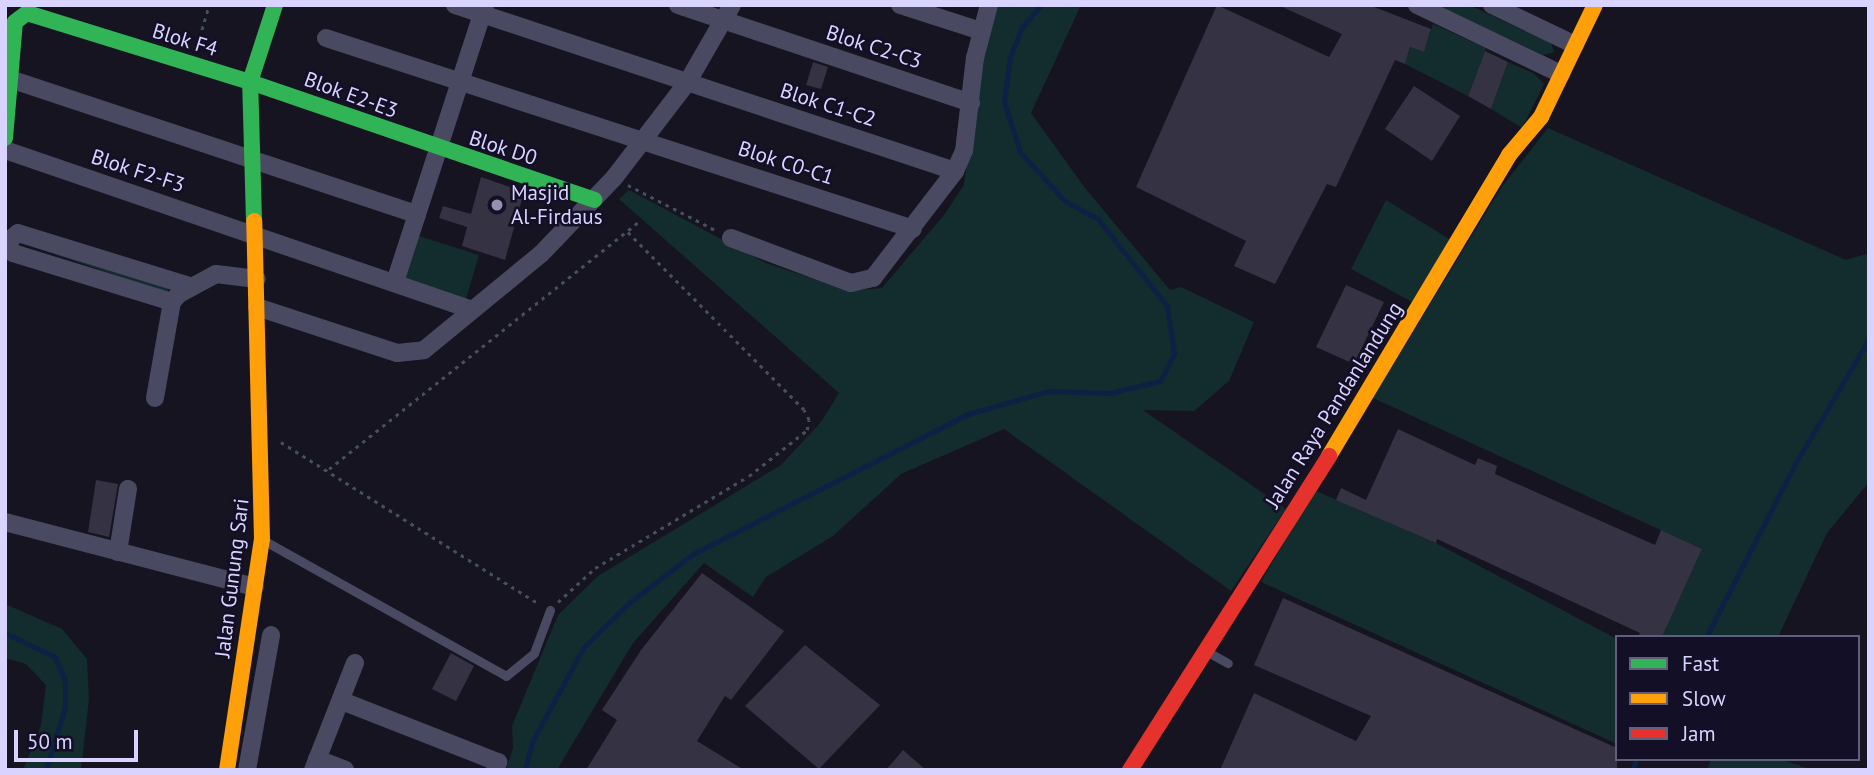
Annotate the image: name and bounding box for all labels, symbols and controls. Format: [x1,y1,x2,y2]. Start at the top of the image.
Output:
street label: Blok F4 [149,18,221,62]
street label: Blok C2-C3 [823,20,925,74]
street label: Blok E2-E3 [301,66,401,124]
street label: Blok C1-C2 [777,78,879,132]
street label: Blok D0 [466,125,540,171]
street label: Blok C0-C1 [735,136,837,190]
street label: Blok F2-F3 [88,144,188,198]
place label: Masjid Al-Firdaus [511,180,602,230]
marker: Masjid Al-Firdaus [489,197,505,213]
street label: Jalan Raya Pandanlandung [1260,297,1408,513]
street label: Jalan Gunung Sari [210,497,254,659]
legend [1615,635,1860,761]
text: Fast [1682,650,1719,677]
text: Slow [1682,685,1726,712]
scale bar [18,716,142,760]
text: Jam [1682,720,1716,747]
text: 50 m [27,728,73,755]

